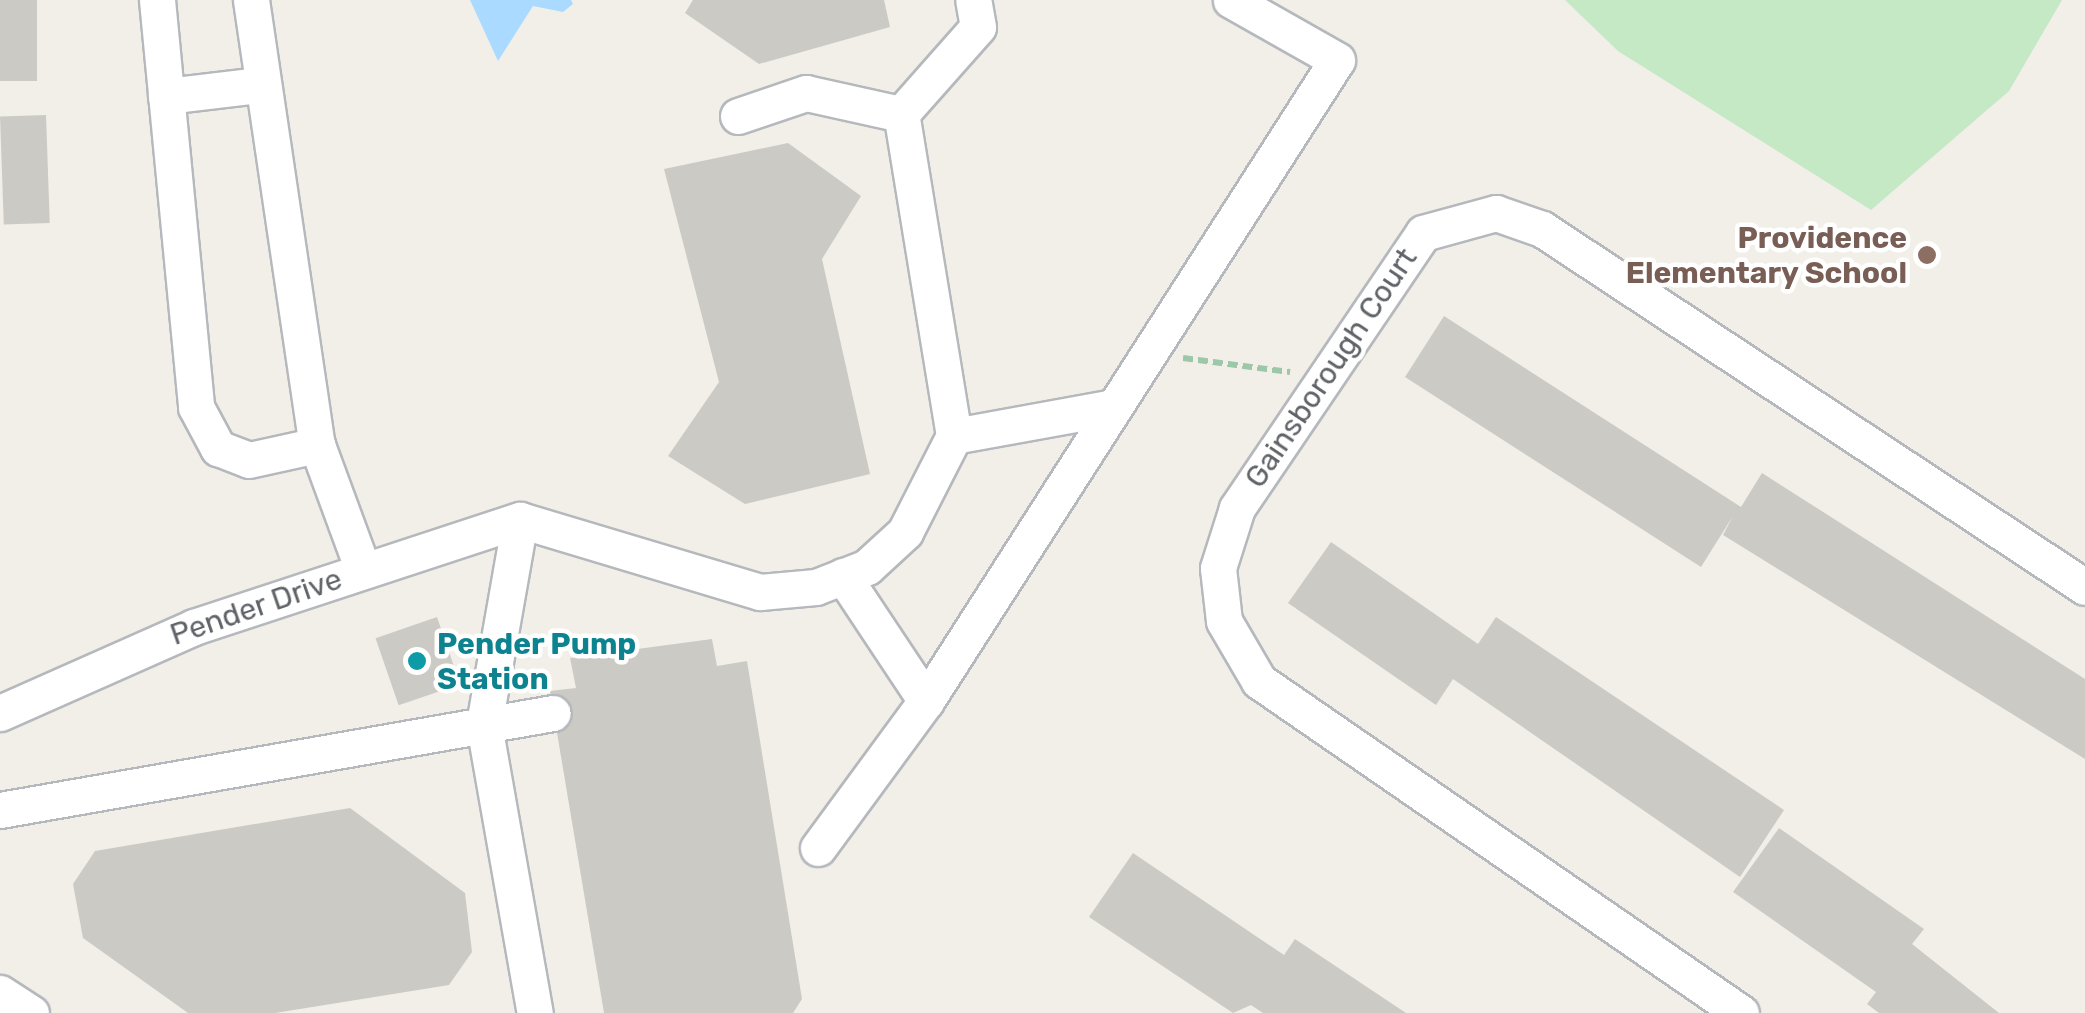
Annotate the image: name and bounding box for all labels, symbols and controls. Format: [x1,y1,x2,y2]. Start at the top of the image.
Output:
place label: Providence Elementary School [1625,220,1907,290]
street label: Gainsborough Court [1237,241,1425,495]
marker: Providence Elementary School [1916,244,1938,266]
street label: Pender Drive [165,561,347,653]
place label: Pender Pump Station [437,626,637,696]
marker: Pender Pump Station [406,650,428,672]

